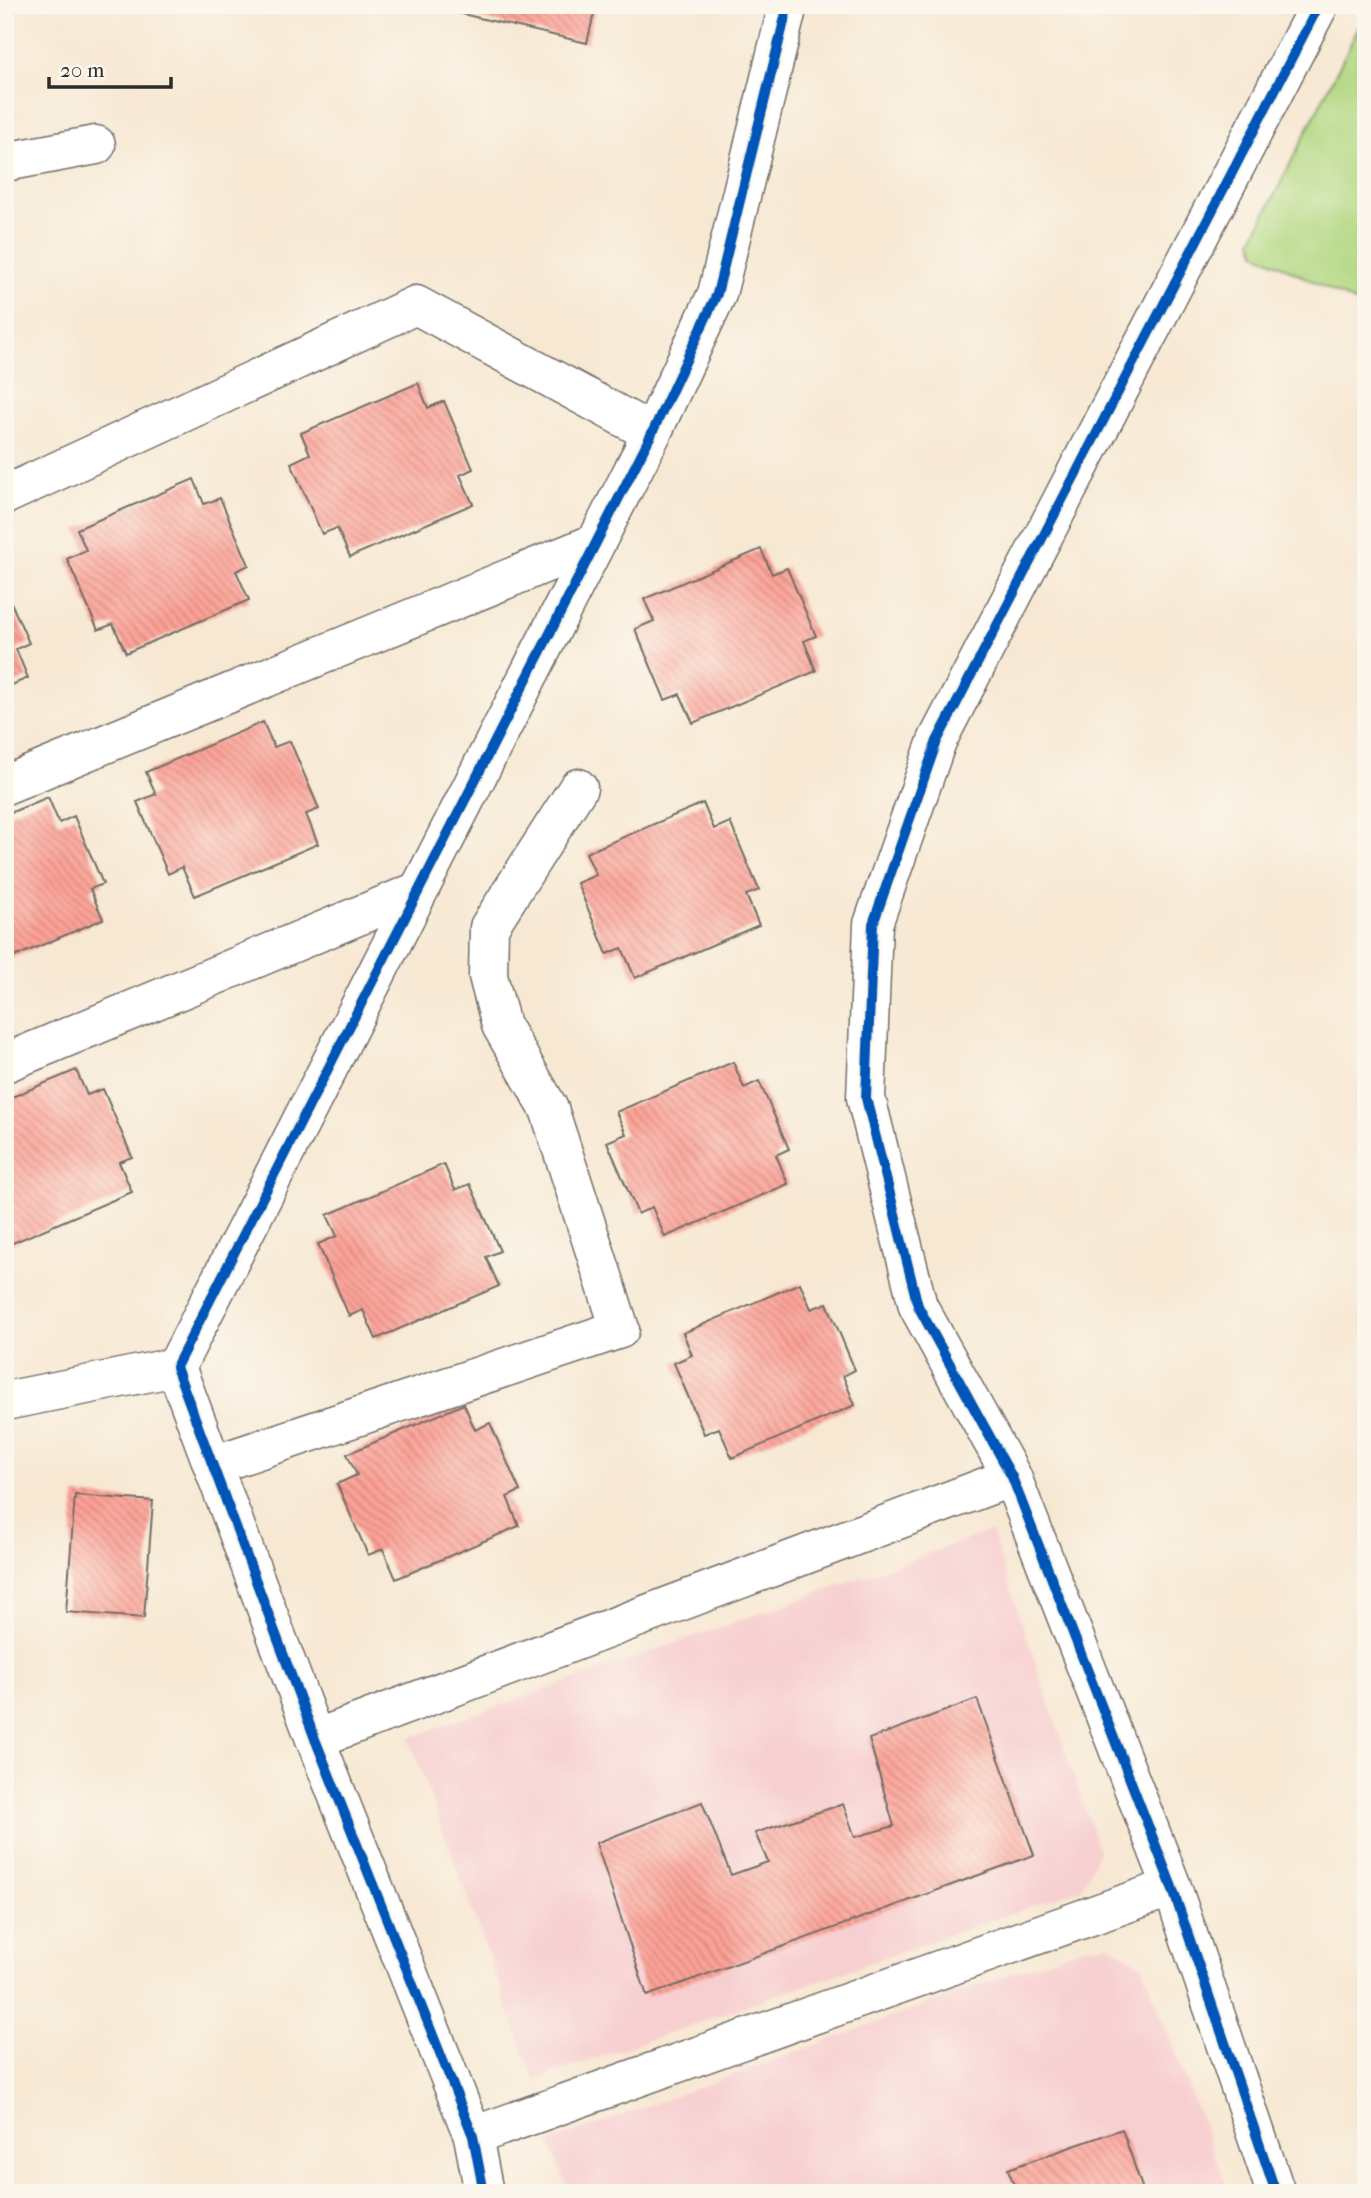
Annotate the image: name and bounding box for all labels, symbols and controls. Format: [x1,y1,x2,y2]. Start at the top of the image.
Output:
scale bar [49,46,172,90]
text: 20 m [60,58,105,82]

